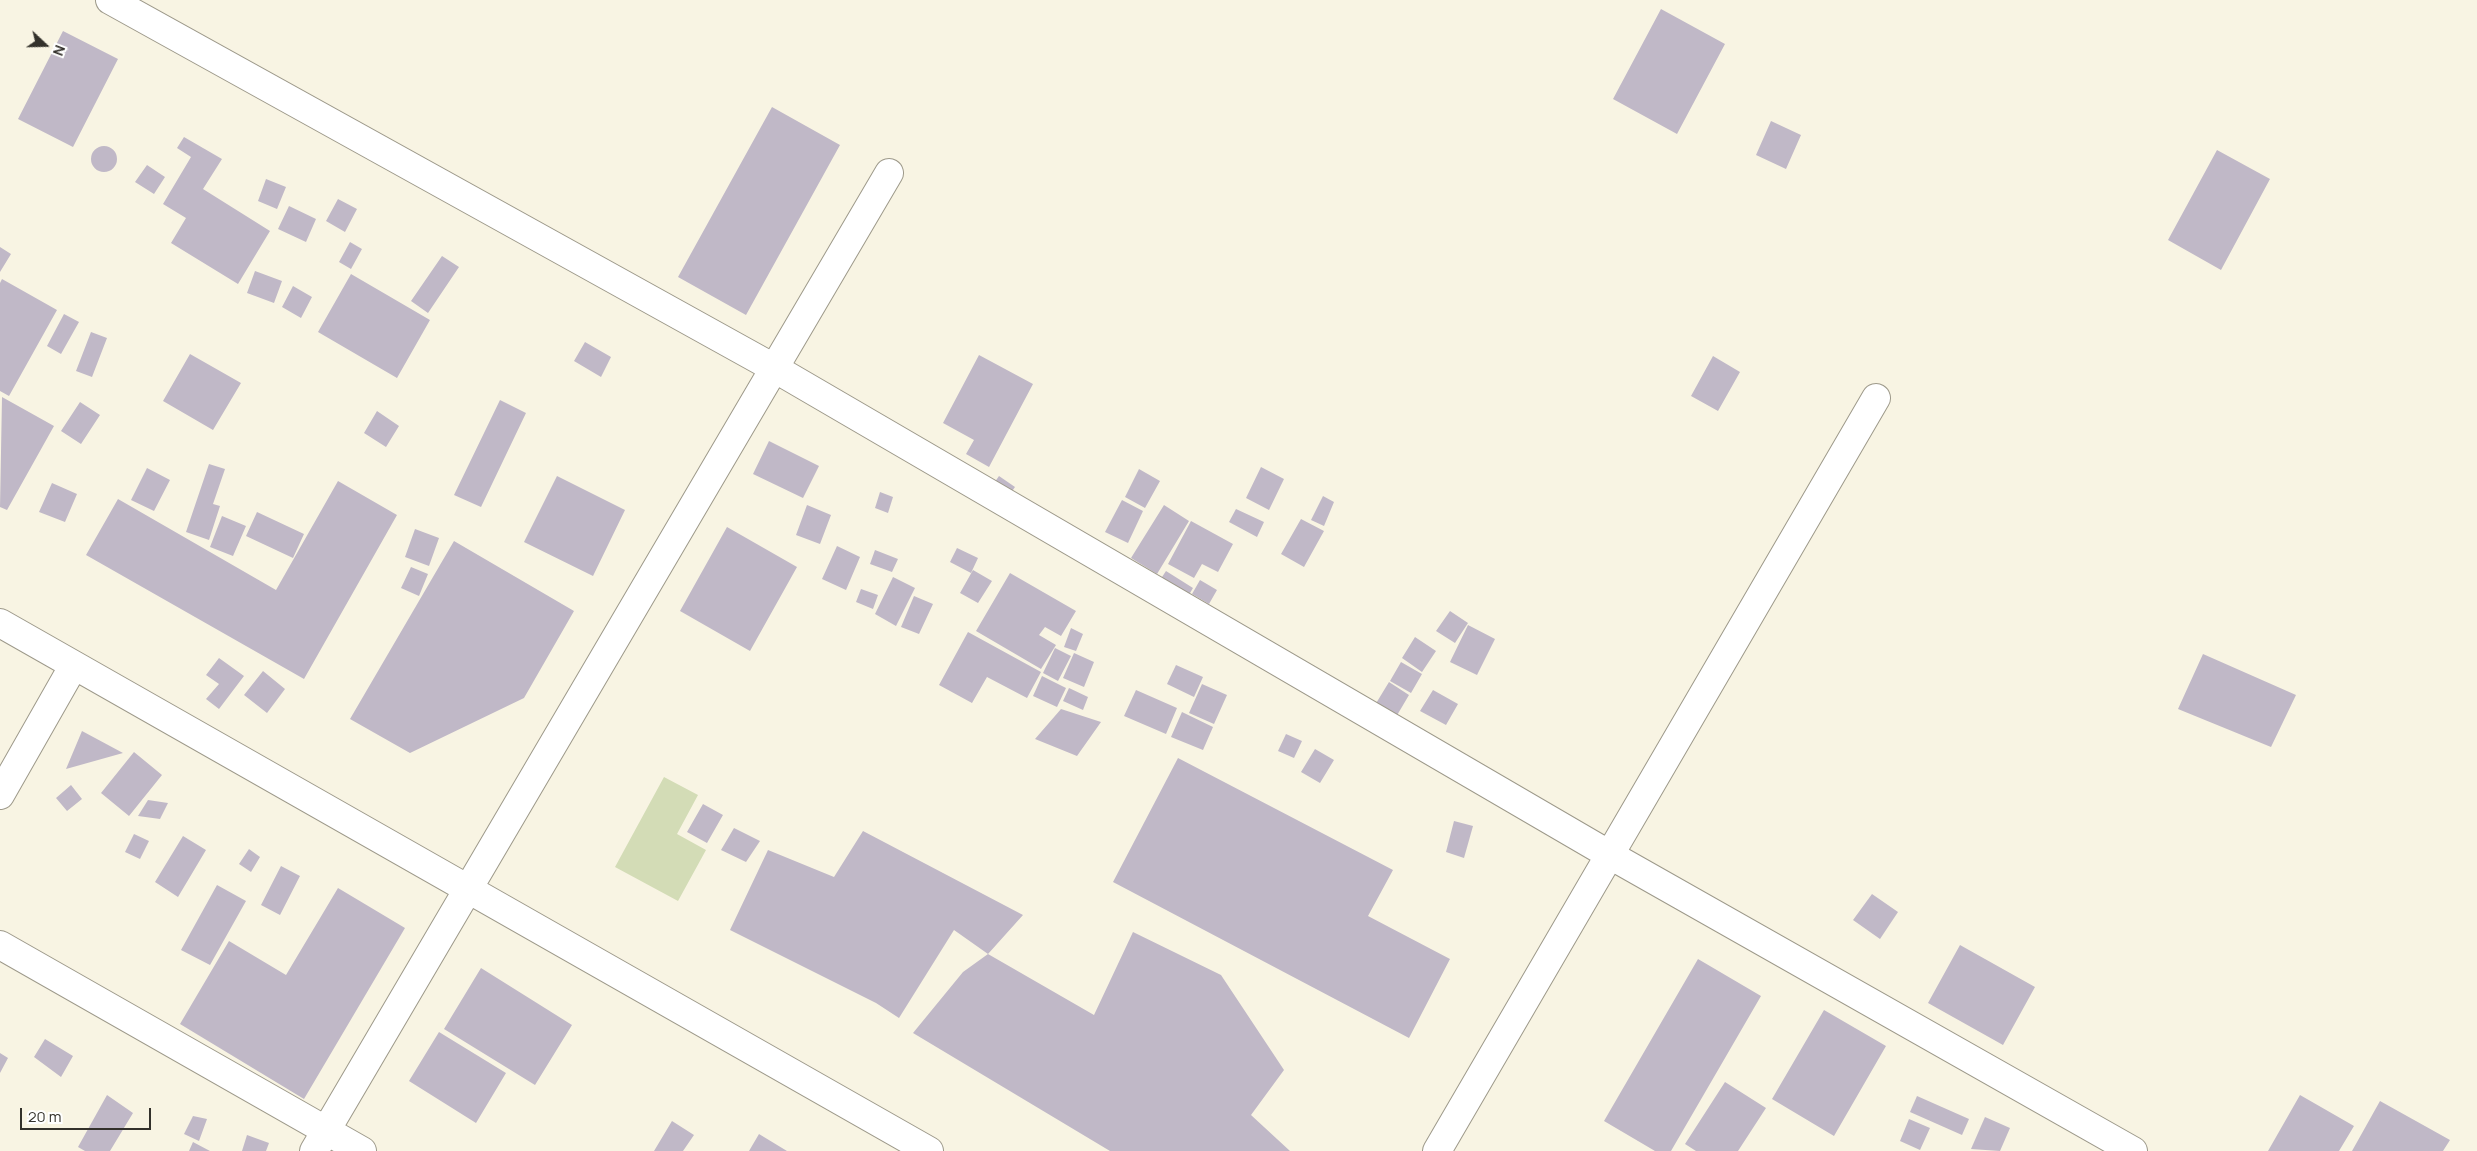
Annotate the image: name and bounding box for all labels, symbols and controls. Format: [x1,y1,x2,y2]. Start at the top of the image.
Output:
north arrow [20,20,70,70]
text: N [49,42,70,59]
scale bar [22,1098,154,1130]
text: 20 m [28,1106,61,1127]

